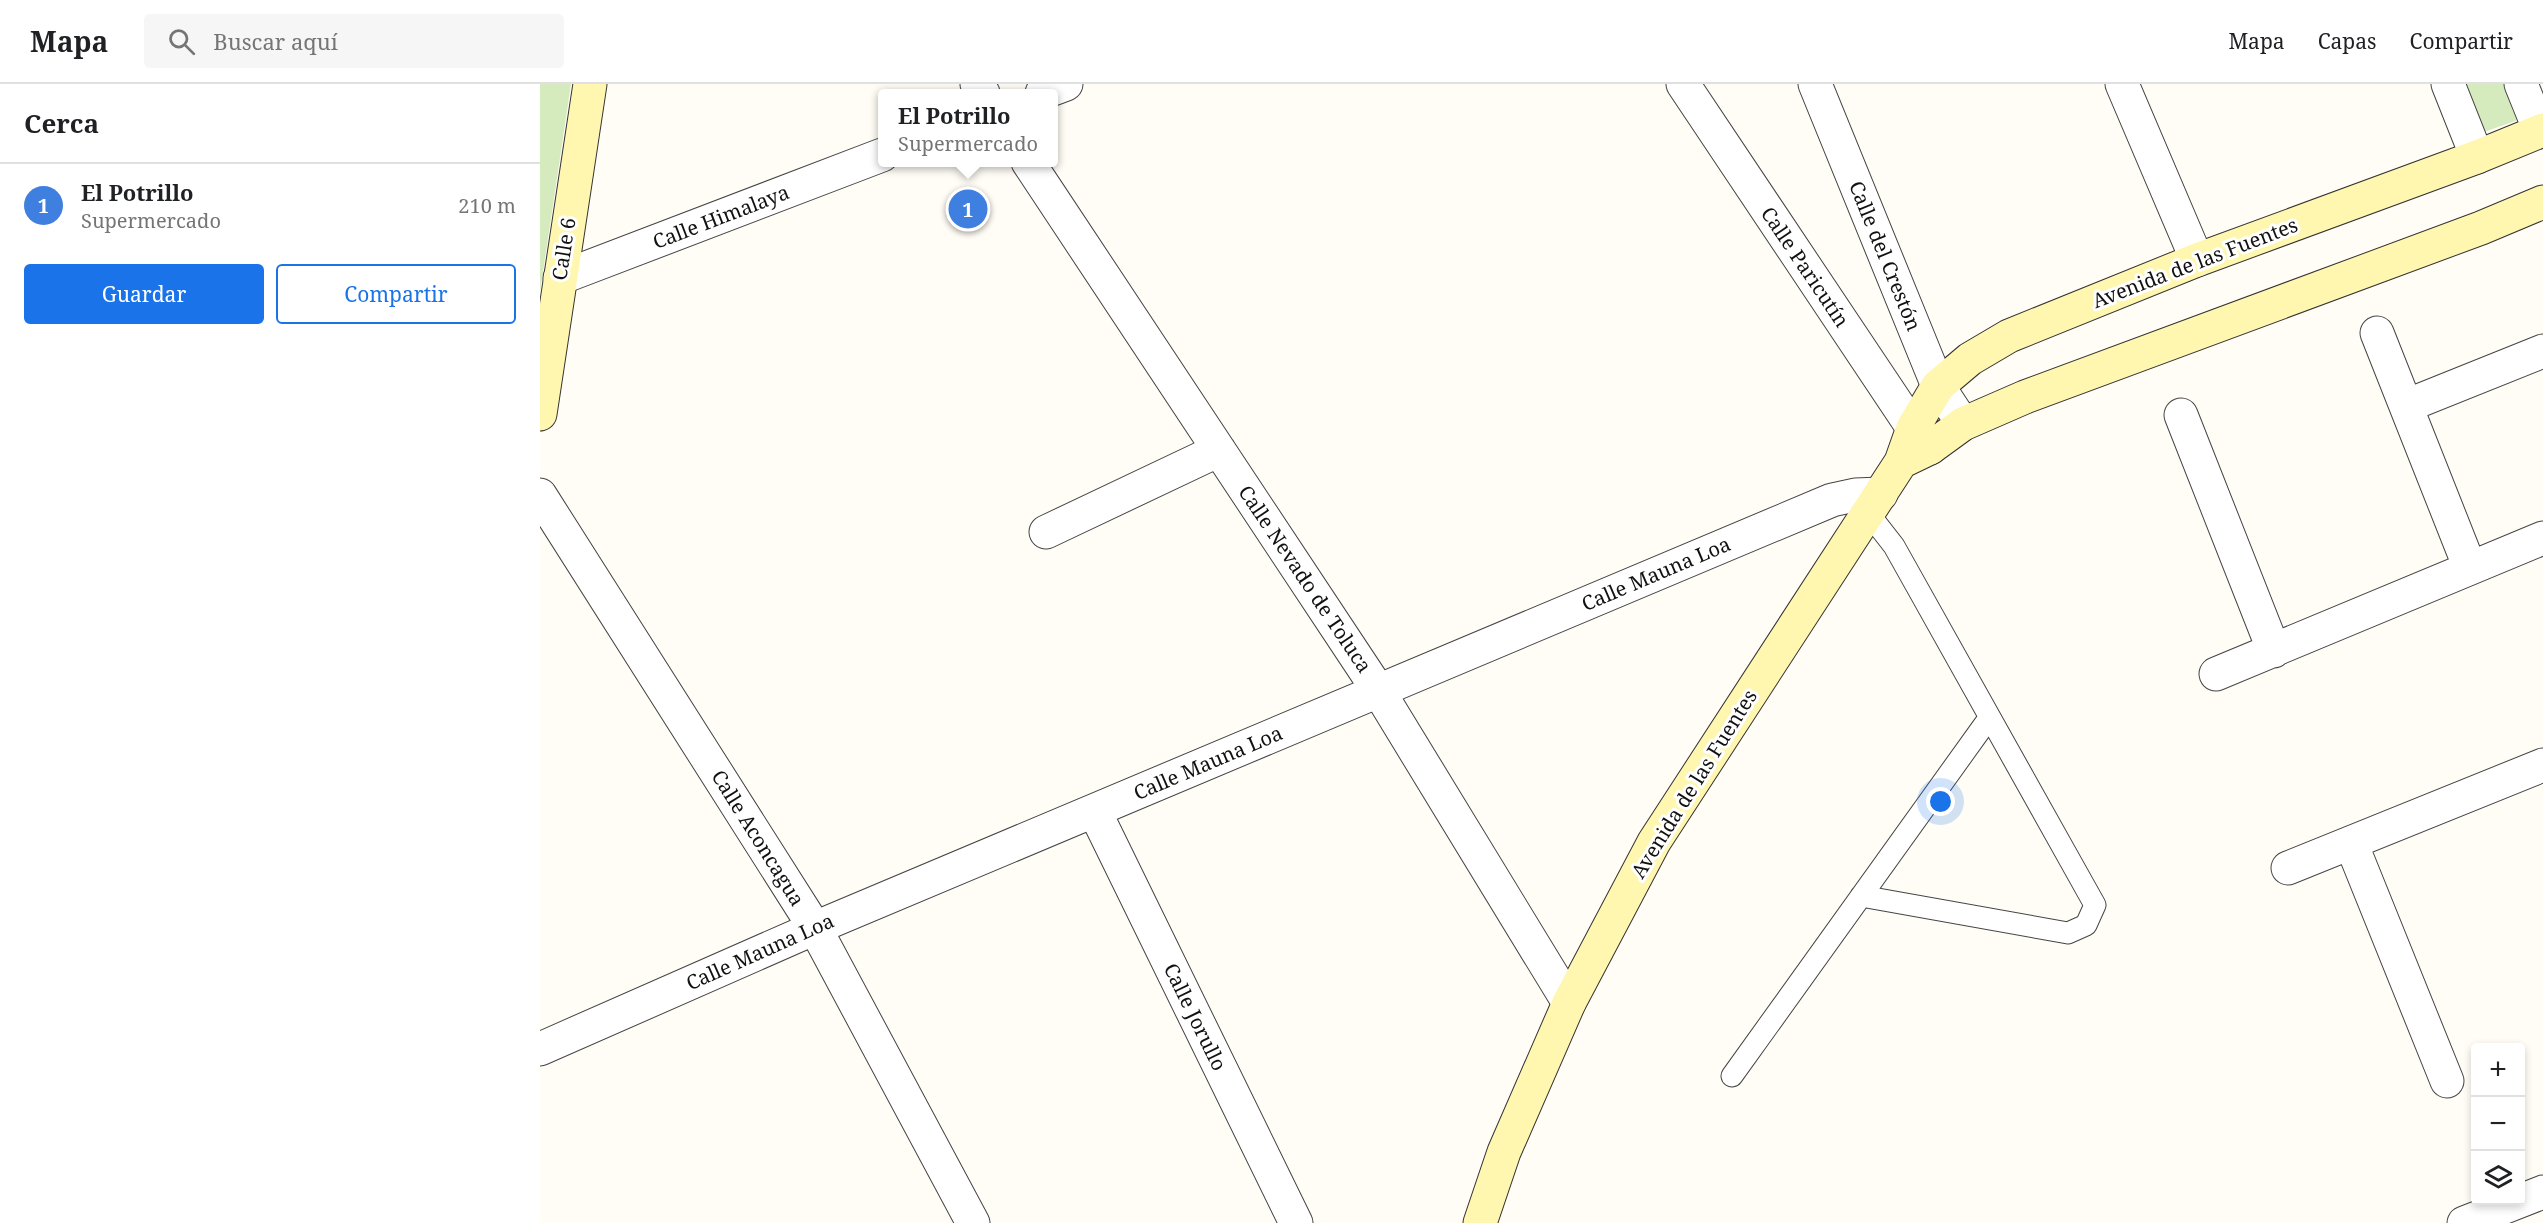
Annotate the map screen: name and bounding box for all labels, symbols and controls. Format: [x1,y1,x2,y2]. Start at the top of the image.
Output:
search box [144,14,564,68]
text: Mapa [30,22,108,60]
icon: search [165,25,198,58]
text: Buscar aquí [213,26,338,56]
text: Mapa [2228,27,2285,55]
text: Capas [2318,27,2377,55]
text: Compartir [2410,27,2513,55]
popup [878,89,1058,167]
text: El Potrillo [898,100,1011,130]
text: Cerca [24,105,99,141]
text: Supermercado [898,130,1038,157]
text: El Potrillo [81,177,194,207]
street label: Calle del Crestón [1843,177,1928,335]
street label: Calle Himalaya [649,178,793,255]
pin: 1 [948,186,988,232]
text: 1 [38,192,49,219]
text: 210 m [458,192,516,219]
street label: Calle Paricutín [1755,201,1856,332]
text: Supermercado [81,207,221,234]
street label: Avenida de las Fuentes [2088,211,2301,314]
street label: Calle 6 [545,216,582,282]
button: Guardar [24,264,264,324]
button: Compartir [276,264,516,324]
street label: Calle Nevado de Toluca [1233,480,1378,678]
street label: Calle Mauna Loa [1577,530,1734,617]
street label: Avenida de las Fuentes [1624,684,1763,883]
street label: Calle Mauna Loa [1129,719,1286,806]
street label: Calle Aconcagua [706,765,811,911]
your location [1926,787,1955,816]
street label: Calle Mauna Loa [682,907,838,996]
street label: Calle Jorullo [1158,958,1233,1075]
map controls [2471,1043,2525,1205]
button: + [2471,1043,2525,1097]
button: − [2471,1097,2525,1151]
button: layers [2471,1151,2525,1205]

